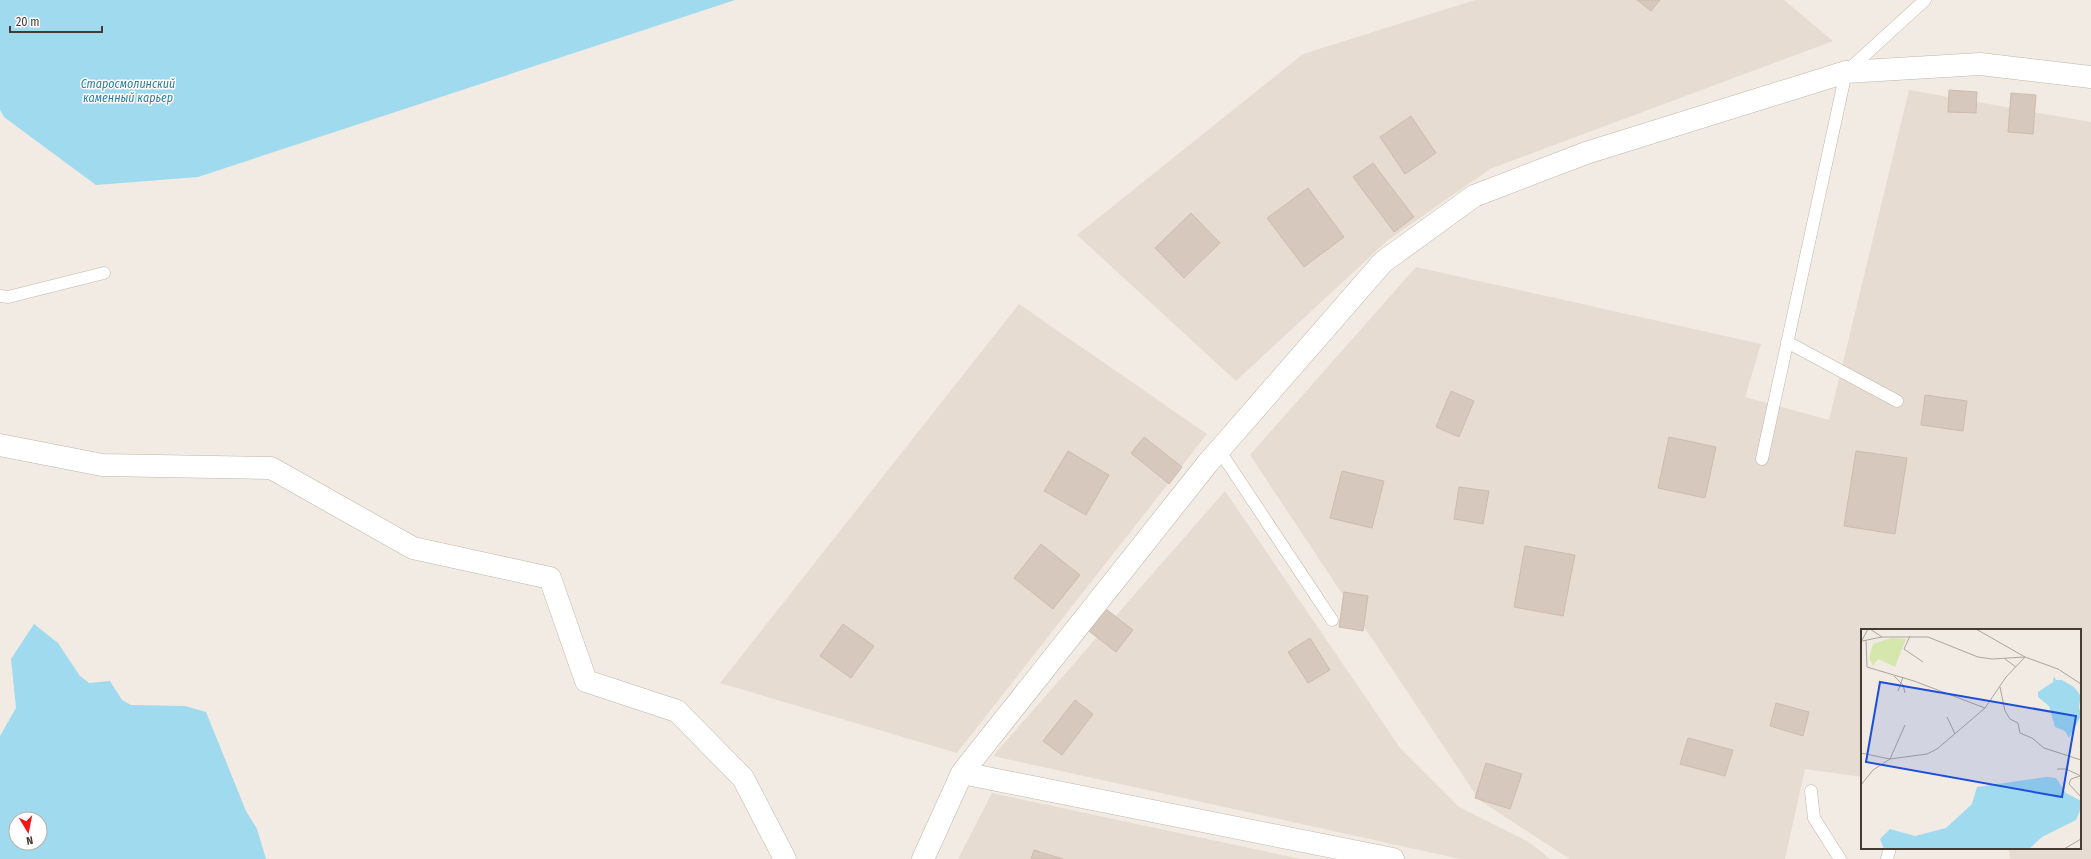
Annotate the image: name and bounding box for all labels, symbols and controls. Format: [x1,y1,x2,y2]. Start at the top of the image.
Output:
scale bar [10,8,102,34]
text: 20 m [16,15,40,29]
water label: Старосмолинский каменный карьер [81,77,175,105]
inset map [1861,629,2081,849]
north arrow [8,811,48,851]
text: N [25,833,34,847]

